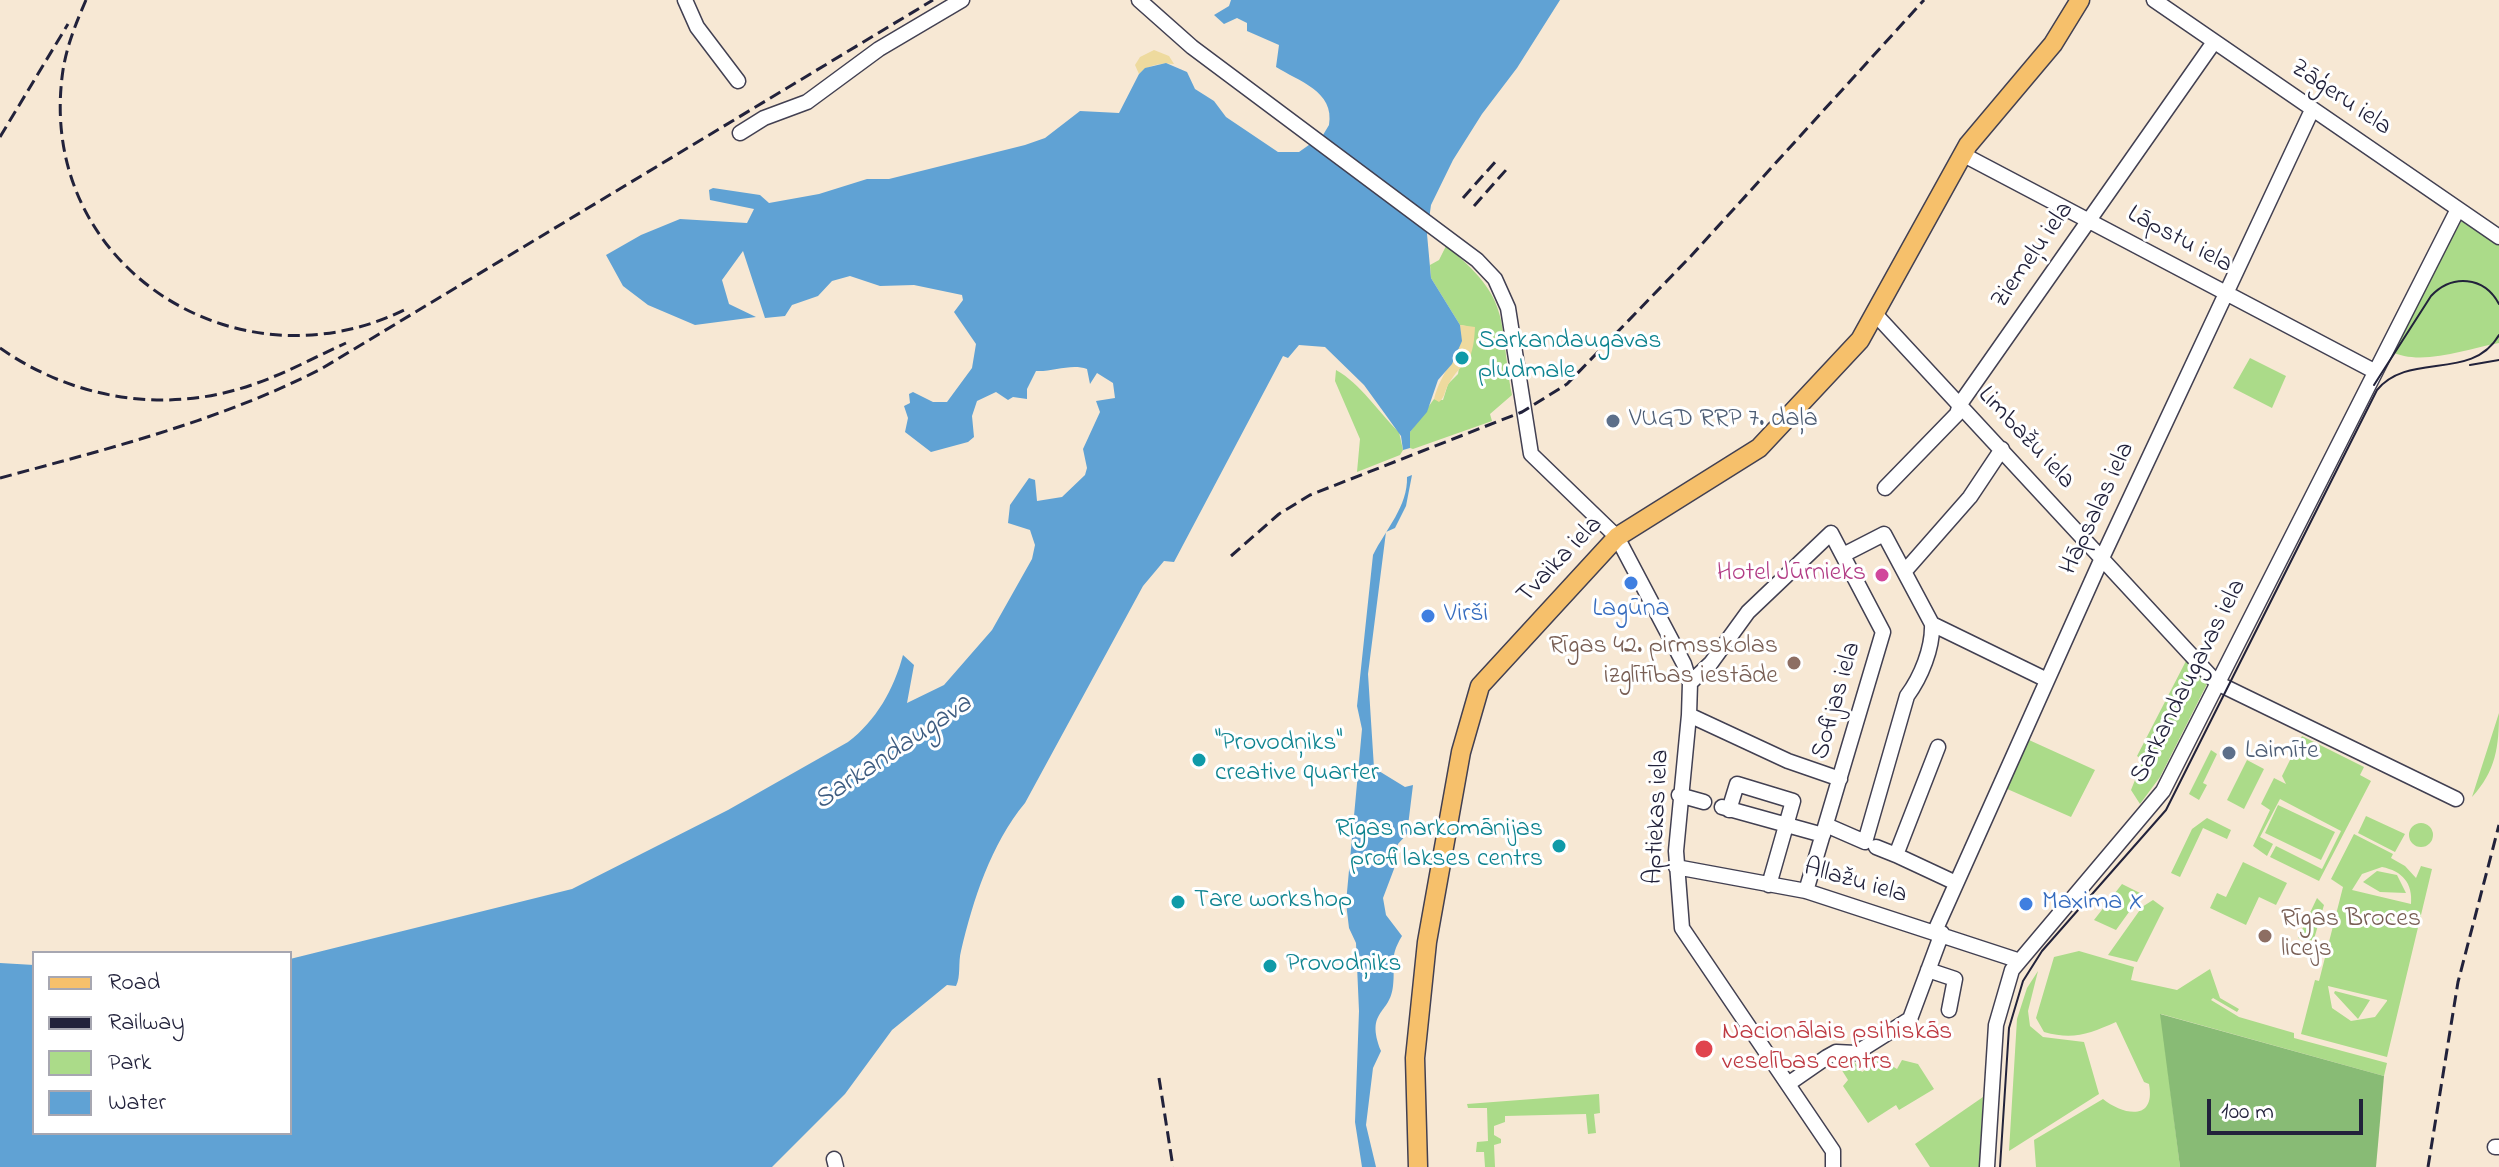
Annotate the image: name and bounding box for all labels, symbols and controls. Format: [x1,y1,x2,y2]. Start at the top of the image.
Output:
street label: Zāģeru iela [2283,54,2397,144]
street label: Ziemeļu iela [1986,197,2082,315]
street label: Lāpstu iela [2121,200,2237,282]
place label: Sarkandaugavas pludmale [1478,327,1662,388]
marker: Sarkandaugavas pludmale [1453,349,1471,367]
street label: Limbažu iela [1970,381,2080,497]
place label: VUGD RRP 7. daļa [1629,405,1818,437]
marker: VUGD RRP 7. daļa [1604,412,1622,430]
street label: Hāpsalas iela [2055,438,2143,580]
street label: Tvaika iela [1511,510,1611,612]
place label: Hotel Jūrnieks [1717,559,1866,591]
marker: Hotel Jūrnieks [1873,566,1891,584]
marker: Lagūna [1622,574,1640,592]
street label: Sarkandaugavas iela [2125,575,2255,789]
place label: Lagūna [1592,595,1670,627]
place label: Virši [1444,600,1488,632]
marker: Virši [1419,607,1437,625]
place label: Rīgas 42. pirmsskolas izglītības iestāde [1549,632,1778,694]
street label: Sofijas iela [1806,639,1870,763]
marker: Rīgas 42. pirmsskolas izglītības iestāde [1785,654,1803,672]
water label: Sarkandaugava [809,689,979,819]
place label: "Provodņiks" creative quarter [1215,729,1379,790]
place label: Laimīte [2245,737,2319,769]
marker: Laimīte [2220,744,2238,762]
street label: Aptiekas iela [1640,749,1678,885]
marker: "Provodņiks" creative quarter [1190,751,1208,769]
place label: Rīgas narkomānijas profilakses centrs [1335,815,1543,876]
marker: Rīgas narkomānijas profilakses centrs [1550,837,1568,855]
street label: Allažu iela [1800,853,1910,913]
place label: Tare workshop [1194,886,1352,918]
place label: Maxima X [2042,888,2144,920]
marker: Tare workshop [1169,893,1187,911]
marker: Maxima X [2017,895,2035,913]
place label: Rīgas Broces licejs [2281,905,2421,966]
marker: Rīgas Broces licejs [2256,927,2274,945]
place label: Provodņiks [1286,950,1401,982]
legend [32,951,292,1135]
marker: Provodņiks [1261,957,1279,975]
text: Road [108,966,160,1001]
text: Railway [108,1006,185,1041]
place label: Nacionālais psihiskās veselības centrs [1722,1018,1952,1080]
marker: Nacionālais psihiskās veselības centrs [1693,1038,1715,1060]
text: Park [108,1046,151,1081]
scale bar [2211,1083,2367,1133]
text: Water [108,1086,166,1121]
text: 100 m [2221,1095,2274,1130]

